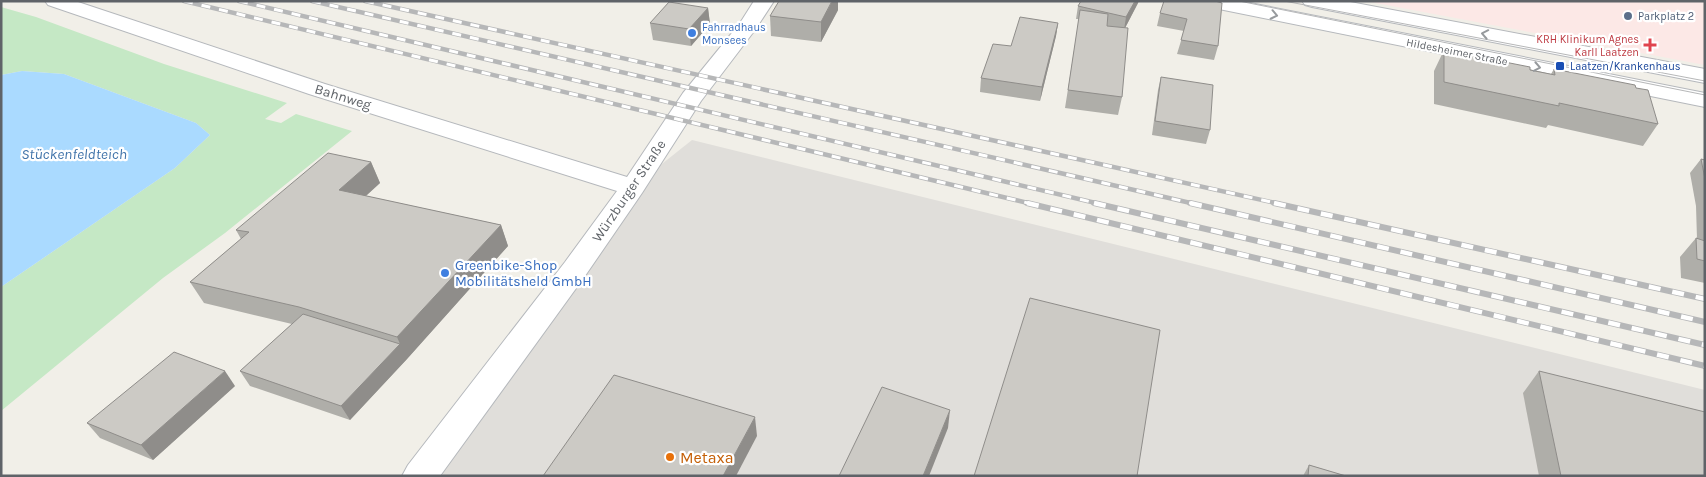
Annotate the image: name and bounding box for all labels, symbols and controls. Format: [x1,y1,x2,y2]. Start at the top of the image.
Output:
one-way arrow [1270,9,1279,20]
marker: Parkplatz 2 [1622,10,1634,22]
place label: Parkplatz 2 [1638,10,1694,23]
place label: Fahrradhaus Monsees [702,21,766,47]
marker: Fahrradhaus Monsees [686,27,698,39]
one-way arrow [1481,29,1489,39]
place label: KRH Klinikum Agnes Karll Laatzen [1536,33,1639,59]
street label: Hildesheimer Straße [1405,36,1509,68]
marker: KRH Klinikum Agnes Karll Laatzen [1643,38,1657,52]
marker: Laatzen/Krankenhaus [1554,60,1566,72]
place label: Laatzen/Krankenhaus [1570,60,1681,73]
one-way arrow [1532,62,1541,72]
street label: Bahnweg [313,80,374,114]
street label: Würzburger Straße [588,137,670,245]
water label: Stückenfeldteich [21,145,127,163]
place label: Greenbike-Shop Mobilitätsheld GmbH [455,257,592,290]
marker: Greenbike-Shop Mobilitätsheld GmbH [439,267,451,279]
place label: Metaxa [680,448,734,467]
marker: Metaxa [664,451,676,463]

